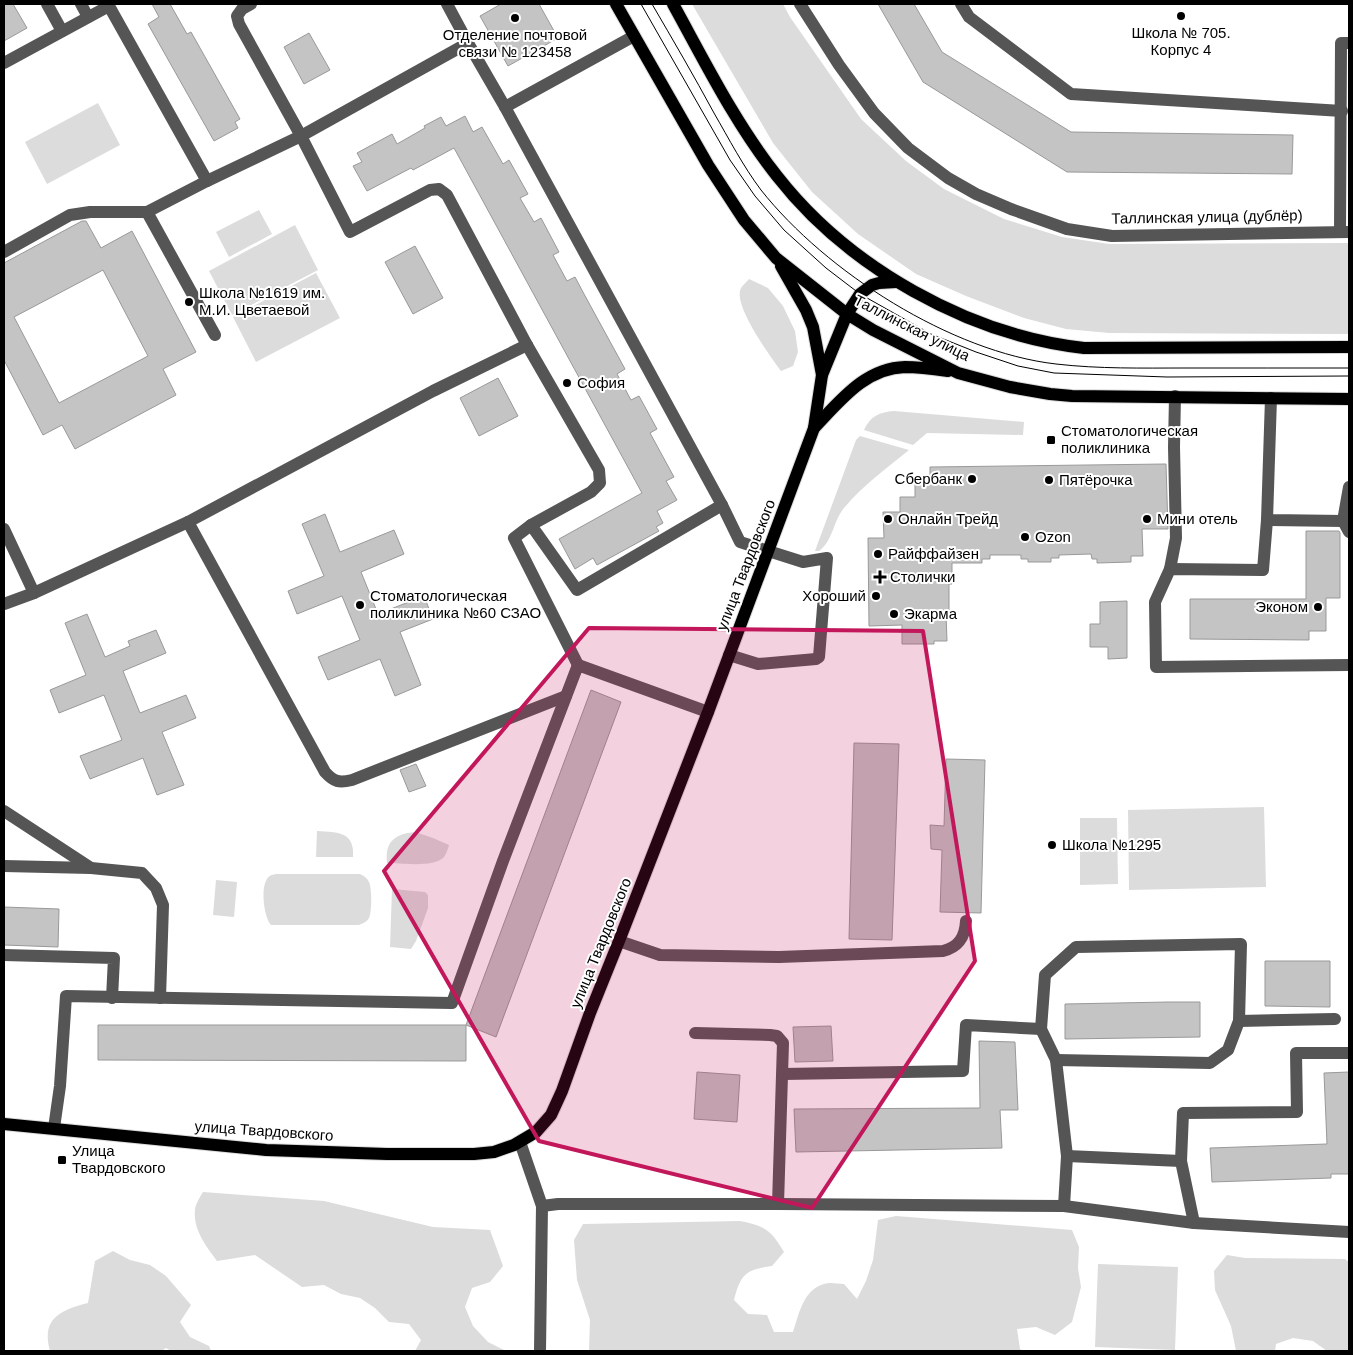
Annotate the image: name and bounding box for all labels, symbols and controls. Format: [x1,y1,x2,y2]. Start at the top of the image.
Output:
marker: Школа № 705. Корпус 4 [1175,10,1187,22]
marker: Отделение почтовой связи № 123458 [509,12,521,24]
place label: Школа № 705. Корпус 4 [1131,24,1231,58]
place label: Отделение почтовой связи № 123458 [443,26,587,60]
street label: Таллинская улица (дублёр) [1111,206,1303,227]
place label: Школа №1619 им. М.И. Цветаевой [199,284,325,318]
street label: Таллинская улица [852,291,973,364]
marker: Школа №1619 им. М.И. Цветаевой [183,296,195,308]
place label: София [577,374,625,391]
marker: София [561,377,573,389]
place label: Стоматологическая поликлиника [1061,422,1198,456]
marker: Стоматологическая поликлиника [1045,434,1057,446]
place label: Сбербанк [895,470,962,487]
place label: Пятёрочка [1059,471,1133,488]
marker: Сбербанк [966,473,978,485]
marker: Пятёрочка [1043,474,1055,486]
street label: улица Твардовского [713,497,778,633]
place label: Онлайн Трейд [898,510,998,527]
place label: Мини отель [1157,510,1238,527]
marker: Онлайн Трейд [882,513,894,525]
marker: Мини отель [1141,513,1153,525]
place label: Ozon [1035,528,1071,545]
marker: Ozon [1019,531,1031,543]
place label: Райффайзен [888,545,979,562]
marker: Райффайзен [872,548,884,560]
place label: Столички [890,568,955,585]
marker: Столички [874,571,886,583]
place label: Стоматологическая поликлиника №60 СЗАО [370,587,541,621]
place label: Хороший [802,587,866,604]
marker: Хороший [870,590,882,602]
place label: Эконом [1255,598,1308,615]
marker: Стоматологическая поликлиника №60 СЗАО [354,599,366,611]
marker: Эконом [1312,601,1324,613]
place label: Экарма [904,605,958,622]
marker: Экарма [888,608,900,620]
place label: Школа №1295 [1062,836,1161,853]
marker: Школа №1295 [1046,839,1058,851]
street label: улица Твардовского [567,875,634,1010]
street label: улица Твардовского [194,1117,334,1144]
place label: Улица Твардовского [72,1142,166,1176]
marker: Улица Твардовского [56,1154,68,1166]

